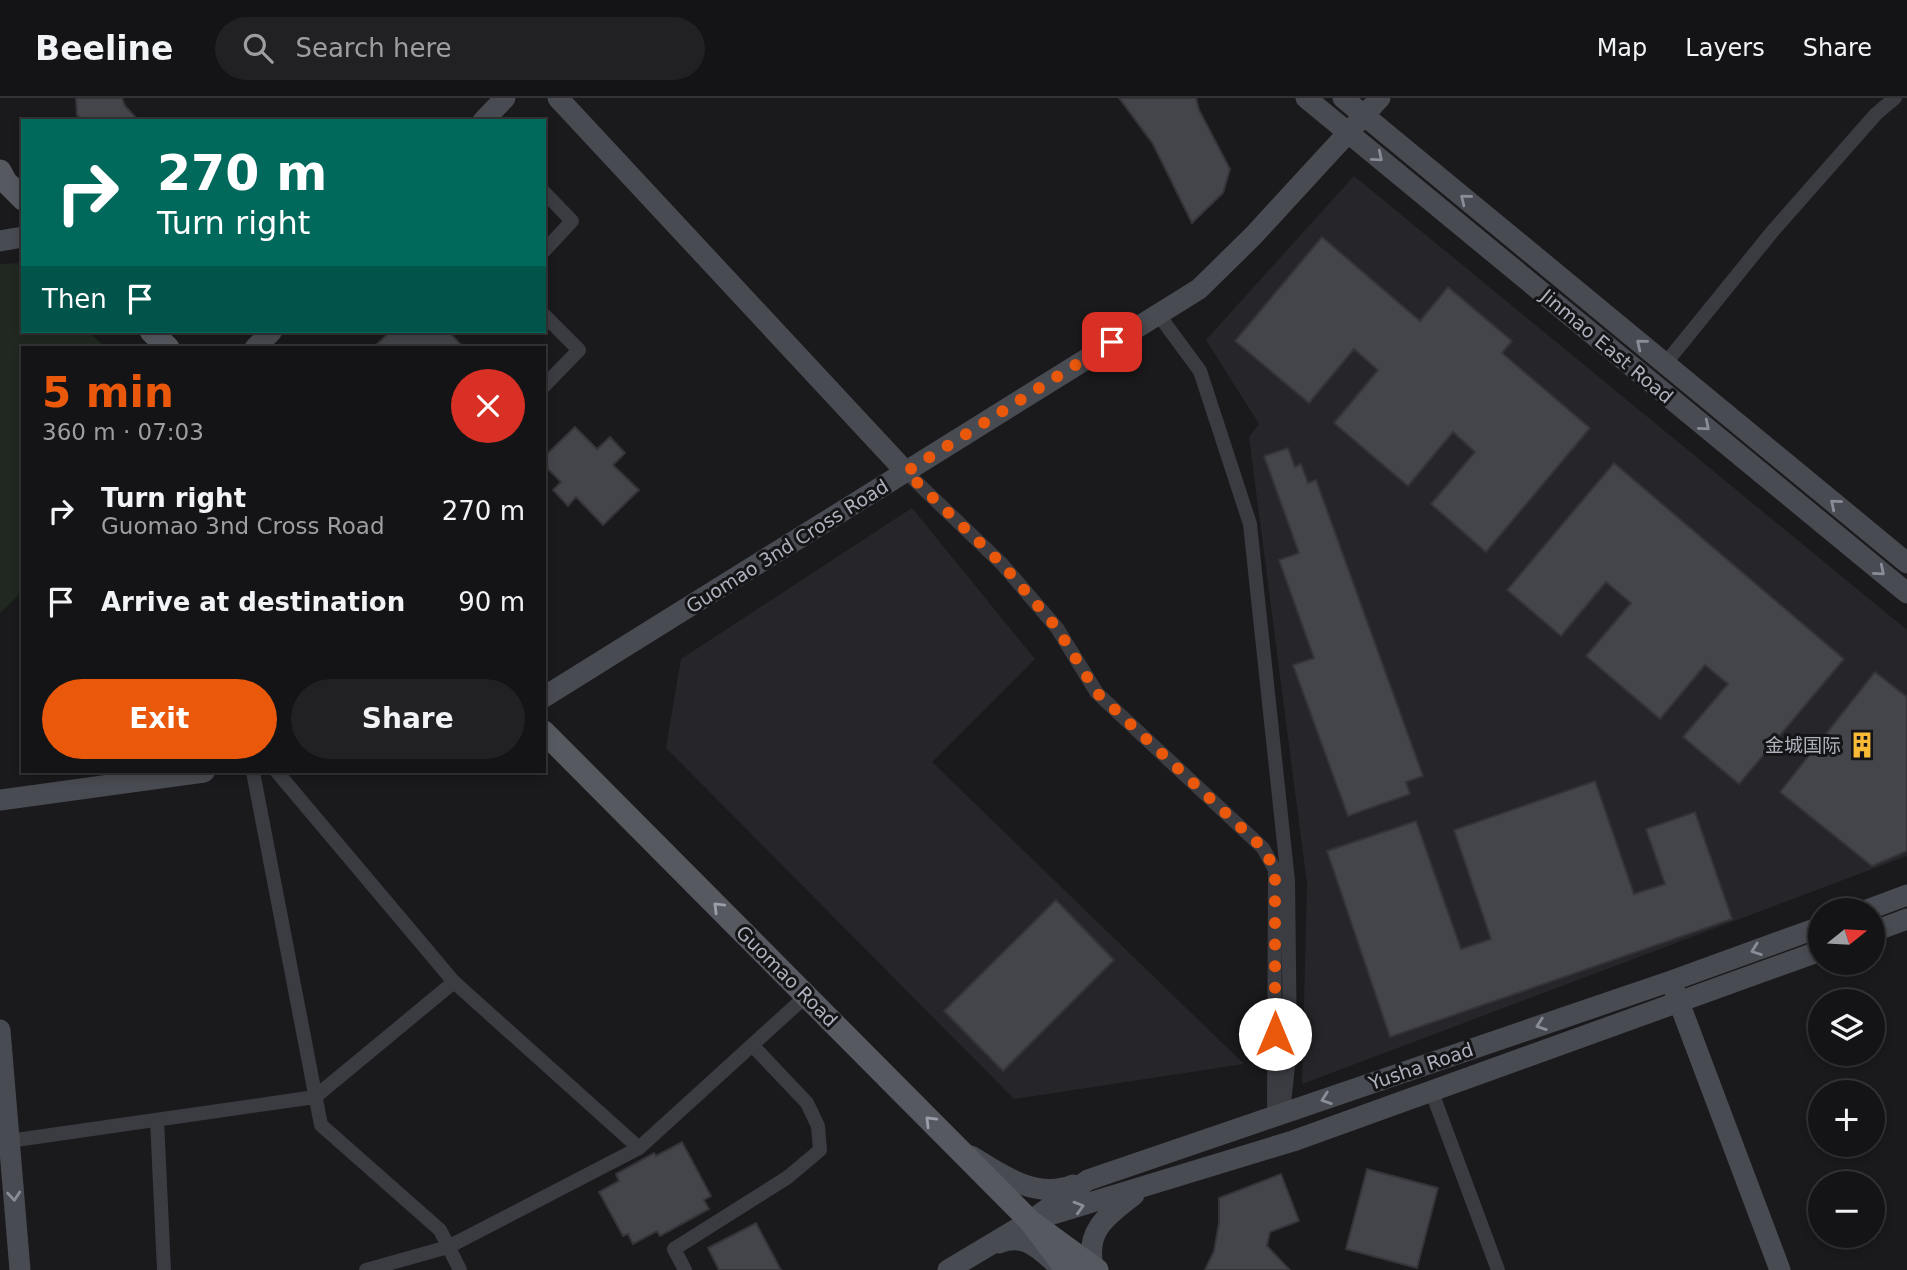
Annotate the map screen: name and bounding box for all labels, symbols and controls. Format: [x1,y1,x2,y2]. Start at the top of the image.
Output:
search box [215,17,705,80]
text: Beeline [35,29,173,68]
icon: search [239,29,277,67]
text: Search here [295,33,452,63]
text: Map [1597,34,1647,62]
text: Layers [1685,34,1765,62]
text: Share [1803,34,1872,62]
text: 270 m [157,145,327,202]
icon: right [42,147,133,238]
one-way arrow [1370,149,1383,161]
one-way arrow [1461,195,1474,207]
text: Turn right [157,204,310,242]
icon: arrive [121,280,159,318]
text: Then [42,284,107,314]
street label: Jinmao East Road [1536,284,1677,408]
pin [1082,312,1142,372]
icon: arrive [1093,323,1131,361]
one-way arrow [1636,340,1649,352]
text: 5 min [42,368,174,417]
button: close [451,369,525,443]
one-way arrow [1697,418,1709,431]
text: 360 m · 07:03 [42,419,204,445]
street label: Guomao 3nd Cross Road [682,475,892,617]
text: Turn right [101,483,246,513]
icon: right [42,492,80,530]
text: 270 m [442,496,525,526]
one-way arrow [1831,500,1844,512]
text: Guomao 3nd Cross Road [101,513,385,539]
one-way arrow [1872,563,1885,575]
icon: arrive [42,583,80,621]
text: Arrive at destination [101,587,405,617]
text: 90 m [458,587,525,617]
button: Exit [42,679,277,759]
button: Share [291,679,525,759]
building icon: 金城国际 [1847,730,1877,760]
place label: 金城国际 [1765,734,1841,756]
north arrow [1808,898,1885,975]
map controls [1808,898,1885,1248]
one-way arrow [714,903,726,915]
street label: Guomao Road [732,921,842,1031]
one-way arrow [1750,942,1762,956]
button: layers [1808,989,1885,1066]
position arrow [1238,997,1312,1071]
one-way arrow [1535,1017,1548,1031]
street label: Yusha Road [1365,1038,1476,1094]
button: + [1808,1080,1885,1157]
one-way arrow [1320,1091,1332,1105]
one-way arrow [925,1116,938,1129]
button: − [1808,1171,1885,1248]
one-way arrow [6,1191,21,1202]
one-way arrow [1073,1200,1085,1215]

